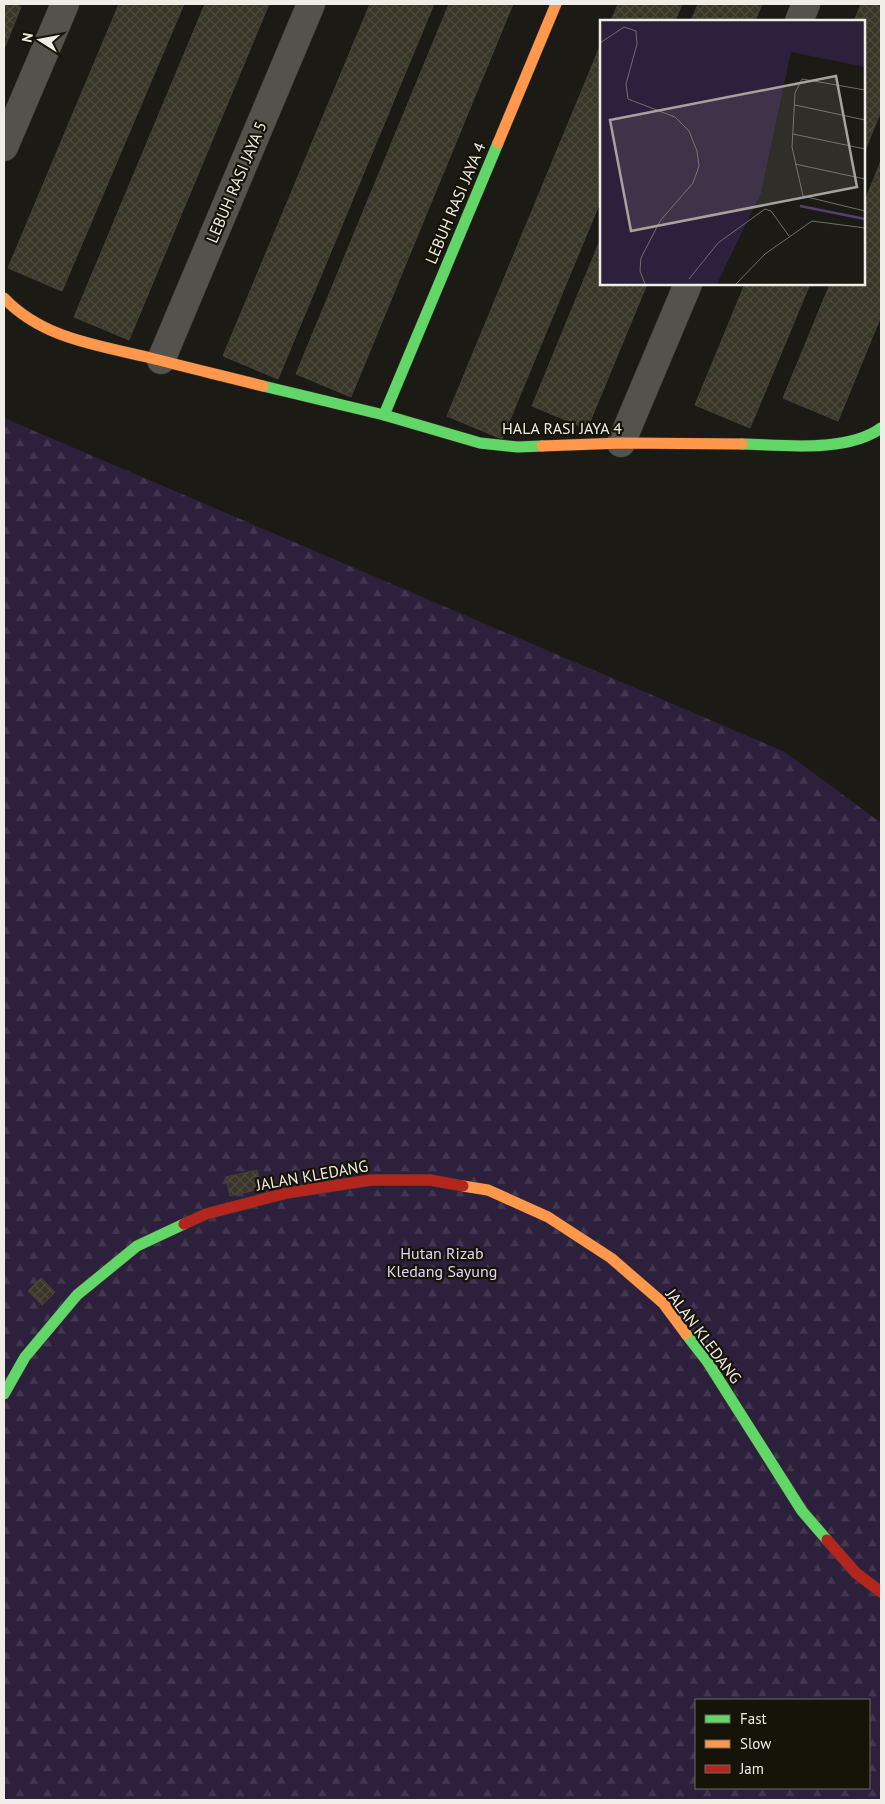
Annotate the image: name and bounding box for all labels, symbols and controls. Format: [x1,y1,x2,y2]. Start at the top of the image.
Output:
north arrow [15,15,65,65]
inset map [600,20,865,285]
text: N [18,31,37,44]
street label: LEBUH RASI JAYA 5 [201,118,271,246]
street label: LEBUH RASI JAYA 4 [420,139,490,267]
street label: HALA RASI JAYA 4 [502,418,622,438]
street label: JALAN KLEDANG [253,1155,370,1195]
park label: Hutan Rizab Kledang Sayung [387,1243,497,1281]
street label: JALAN KLEDANG [661,1284,746,1387]
legend [695,1699,870,1789]
text: Fast [740,1709,767,1728]
text: Slow [740,1734,771,1753]
text: Jam [739,1759,764,1778]

